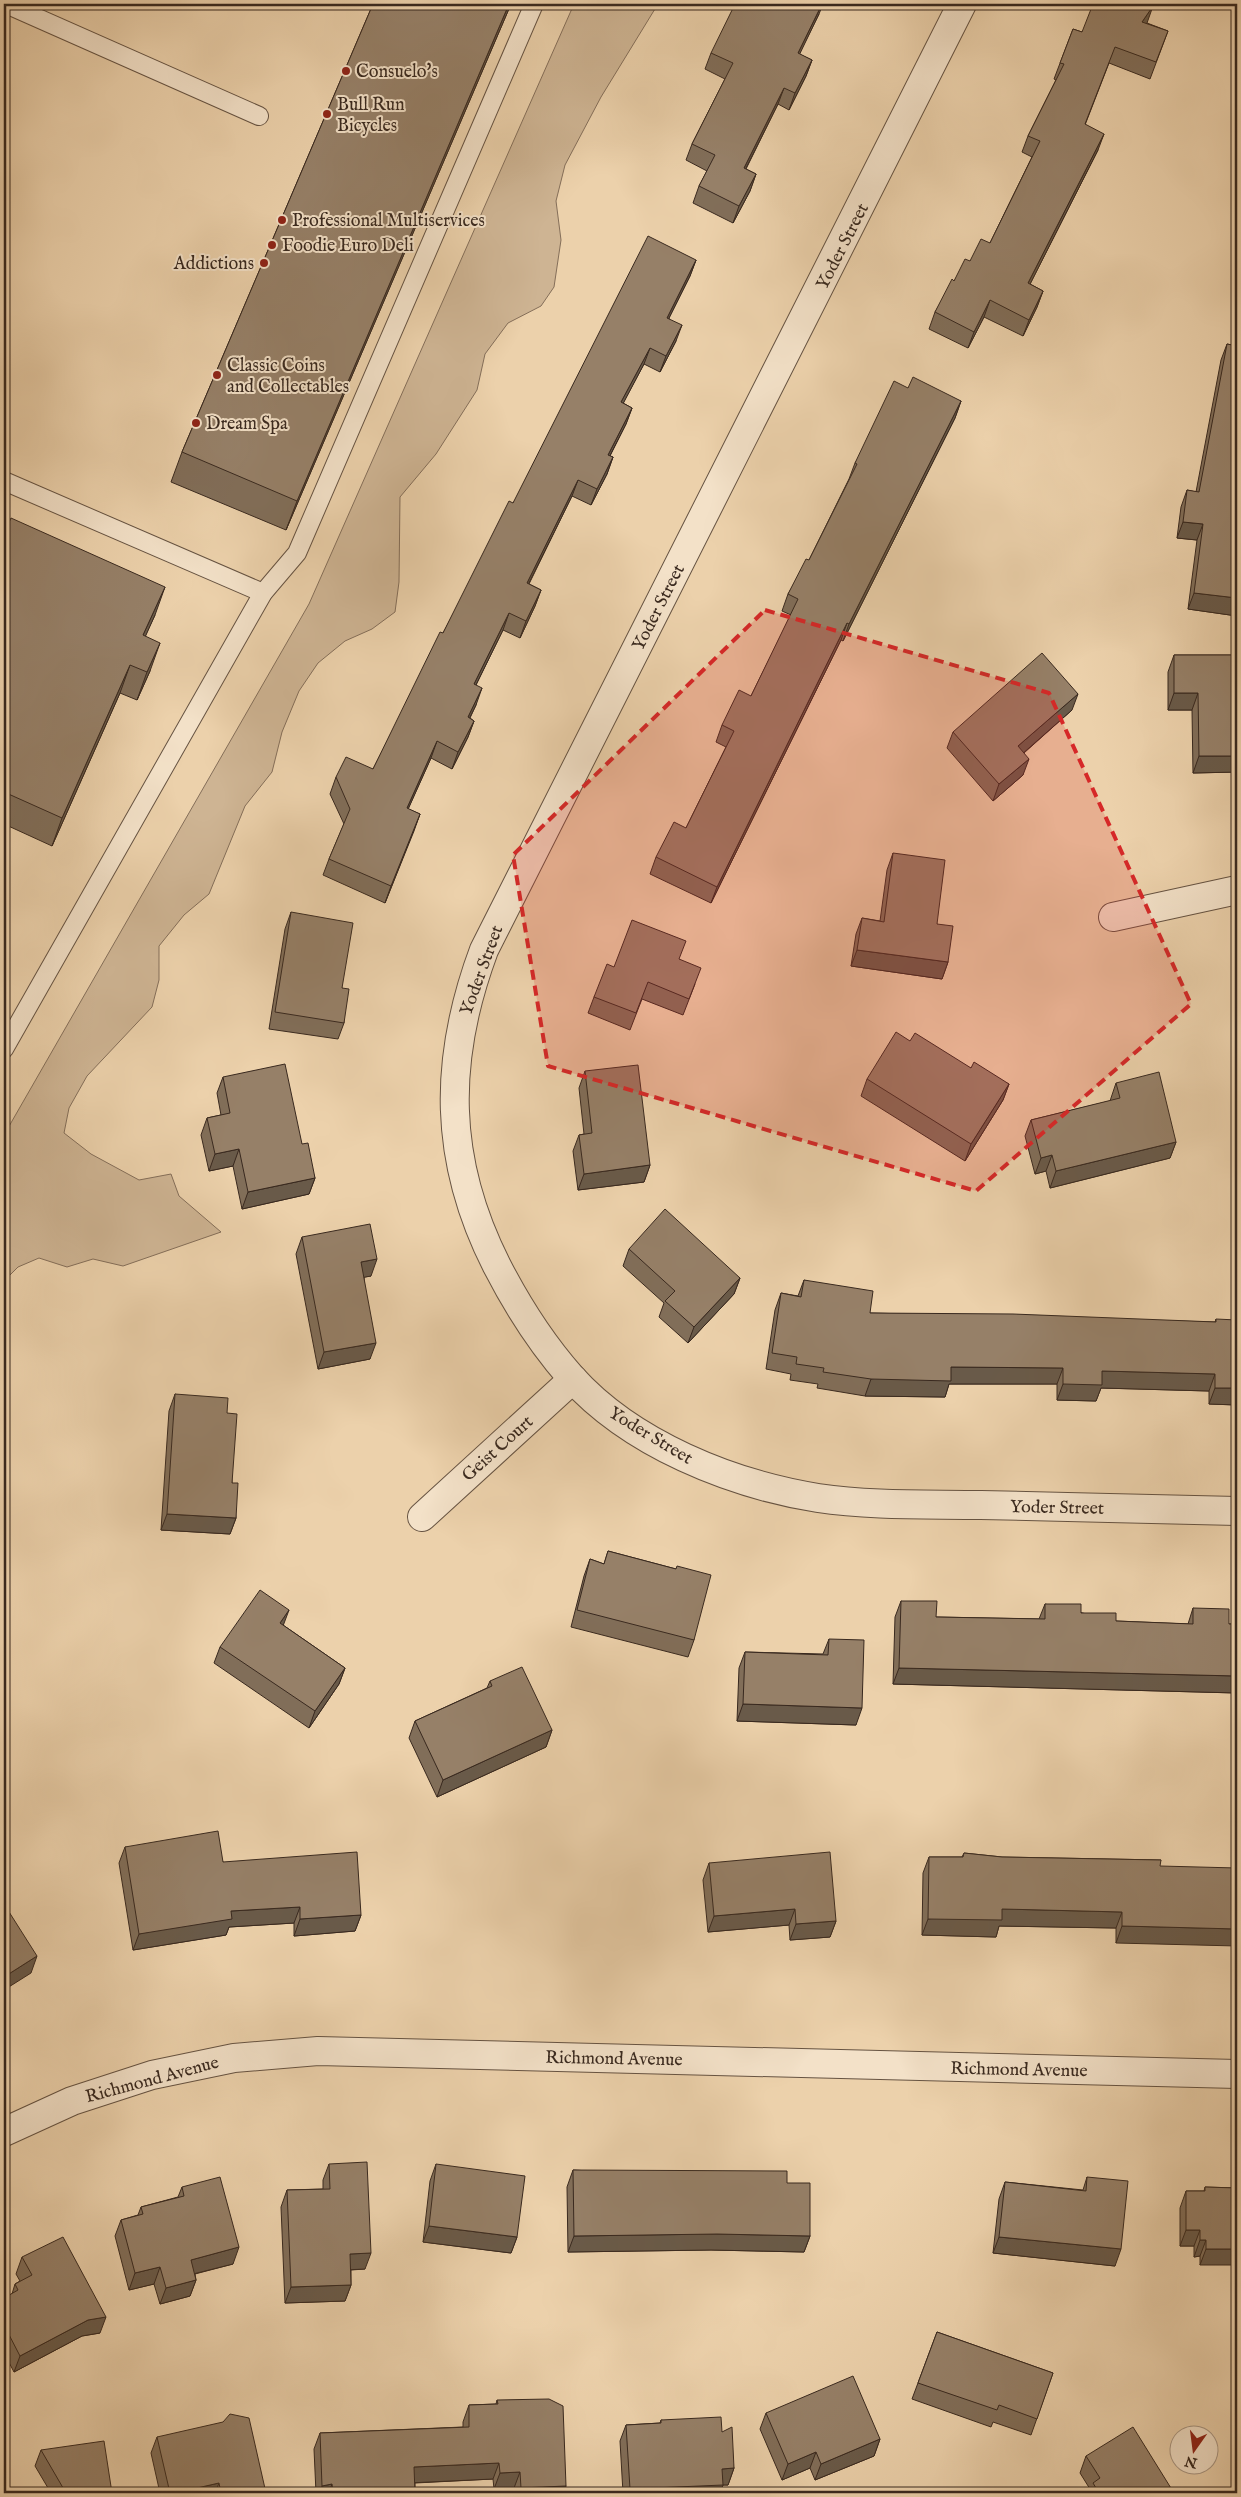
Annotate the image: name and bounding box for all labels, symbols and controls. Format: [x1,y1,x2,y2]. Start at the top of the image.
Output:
place label: Consuelo's [356,61,438,84]
marker: Consuelo's [340,65,352,77]
place label: Bull Run Bicycles [337,94,405,138]
marker: Bull Run Bicycles [321,108,333,120]
street label: Yoder Street [812,200,875,294]
place label: Professional Multiservices [292,210,485,233]
marker: Professional Multiservices [276,214,288,226]
place label: Foodie Euro Deli [282,235,414,258]
marker: Foodie Euro Deli [266,239,278,251]
place label: Addictions [173,253,254,276]
marker: Addictions [258,257,270,269]
place label: Classic Coins and Collectables [227,355,349,399]
marker: Classic Coins and Collectables [211,369,223,381]
place label: Dream Spa [206,413,288,436]
marker: Dream Spa [190,417,202,429]
street label: Yoder Street [628,561,691,655]
street label: Yoder Street [456,922,509,1019]
street label: Yoder Street [604,1402,696,1470]
street label: Geist Court [457,1411,539,1487]
street label: Yoder Street [1010,1496,1104,1521]
street label: Richmond Avenue [545,2047,683,2072]
street label: Richmond Avenue [83,2052,222,2109]
street label: Richmond Avenue [950,2058,1088,2083]
north arrow [1168,2424,1218,2474]
text: N [1183,2451,1200,2472]

